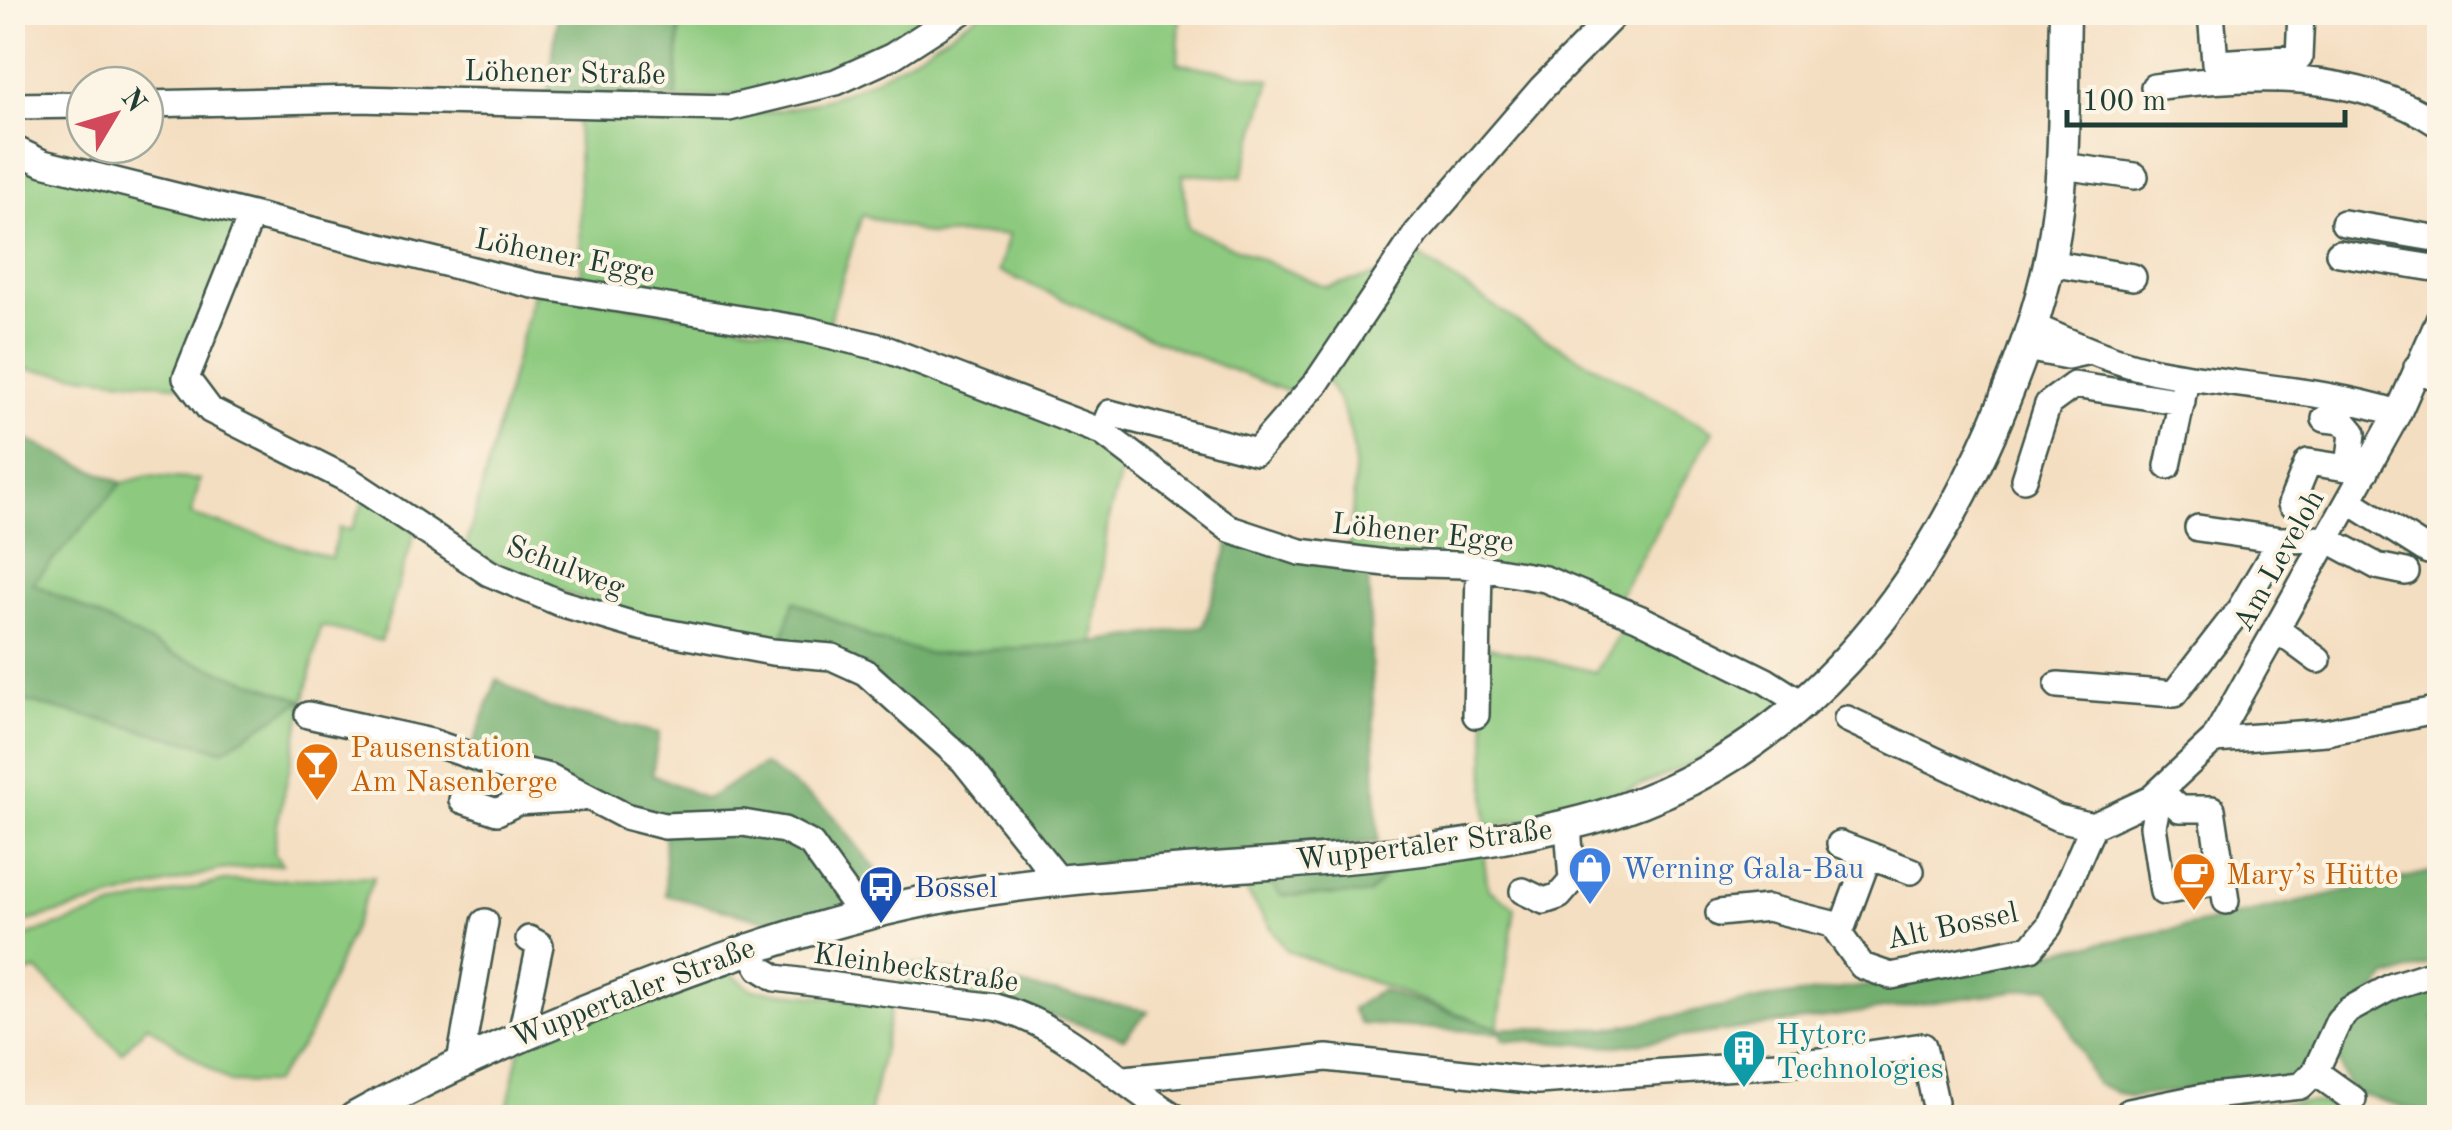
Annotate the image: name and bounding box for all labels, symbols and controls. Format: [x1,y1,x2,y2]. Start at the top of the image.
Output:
street label: Löhener Straße [464,57,666,91]
north arrow [65,65,165,165]
scale bar [2067,65,2344,127]
text: N [115,84,150,119]
text: 100 m [2082,87,2166,117]
street label: Löhener Egge [472,225,657,289]
street label: Am Leveloh [2229,485,2331,637]
street label: Löhener Egge [1330,510,1515,558]
street label: Schulweg [502,532,629,604]
place label: Pausenstation Am Nasenberge [350,734,558,798]
bar icon: Pausenstation Am Nasenberge [294,741,340,802]
street label: Wuppertaler Straße [1295,815,1554,877]
shop icon: Werning Gala-Bau [1567,845,1613,906]
cafe icon: Mary’s Hütte [2171,851,2217,912]
place label: Werning Gala-Bau [1622,855,1864,885]
place label: Mary’s Hütte [2226,861,2398,891]
bus stop icon: Bossel [858,864,904,925]
place label: Bossel [914,874,998,904]
street label: Alt Bossel [1884,898,2021,956]
street label: Wuppertaler Straße [508,934,759,1054]
street label: Kleinbeckstraße [811,940,1020,998]
place label: Hytorc Technologies [1776,1021,1944,1085]
building icon: Hytorc Technologies [1721,1028,1767,1089]

